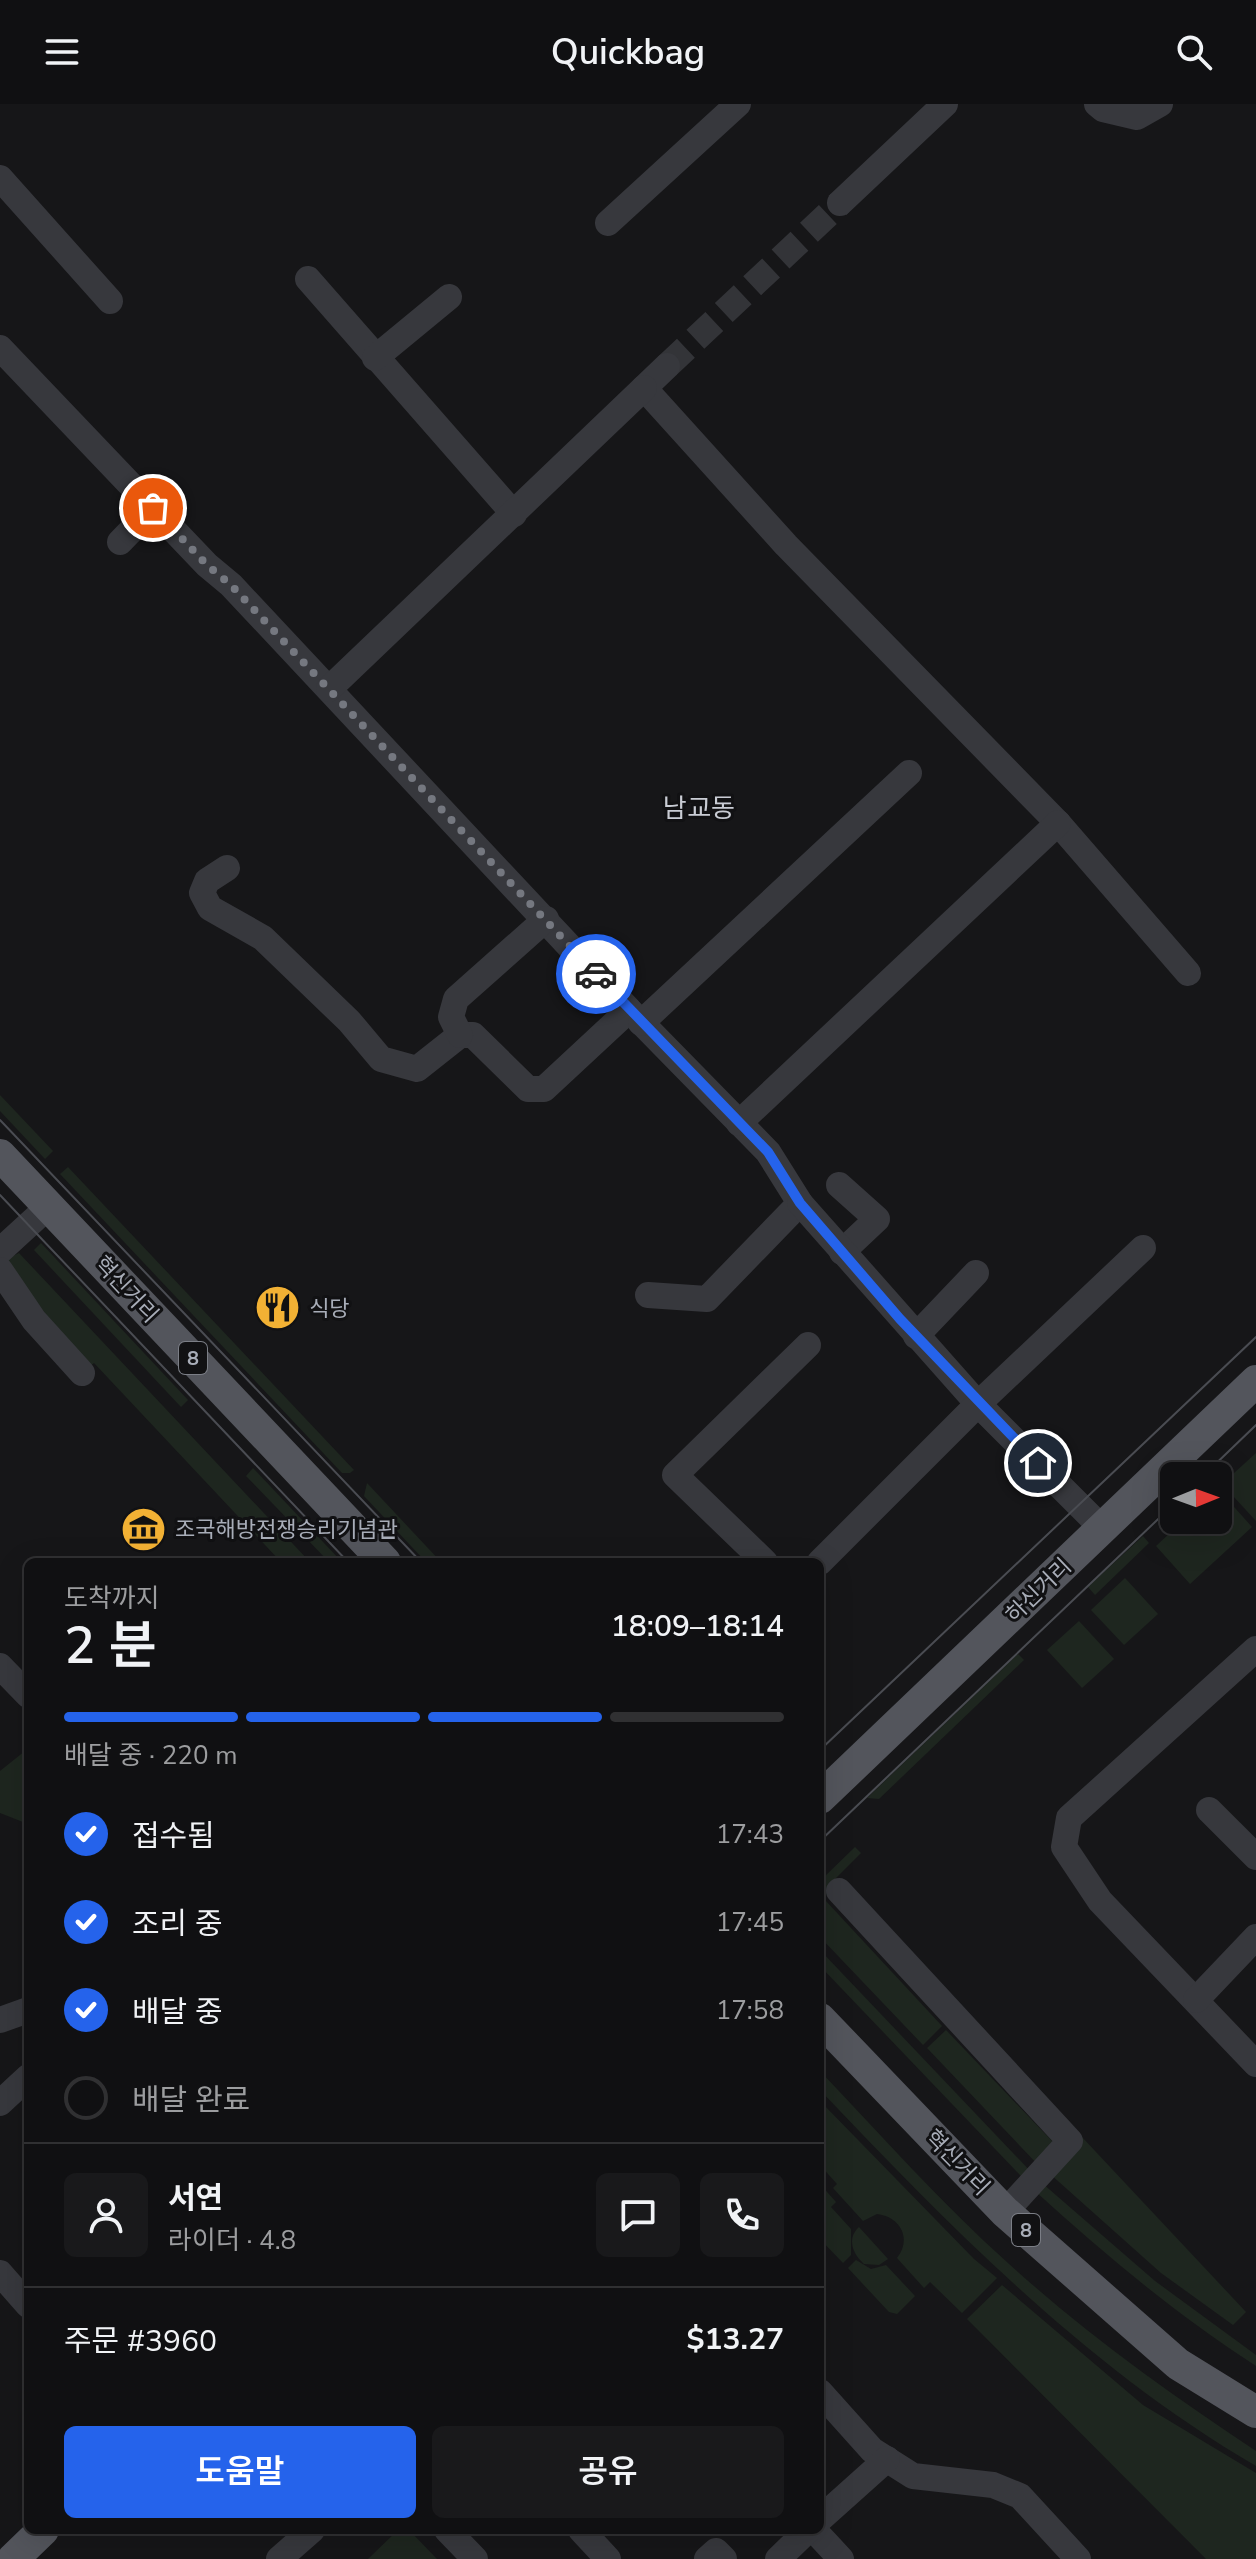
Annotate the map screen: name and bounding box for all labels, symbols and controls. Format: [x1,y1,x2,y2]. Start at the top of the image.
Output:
text: Quickbag [551,28,705,77]
icon: menu [40,30,84,74]
icon: search [1172,30,1216,74]
pin [119,474,187,542]
icon: bag [131,486,175,530]
district label: 남교동 [663,791,735,826]
courier [556,934,636,1014]
icon: car [574,952,618,996]
street label: 혁신거리 [88,1250,165,1330]
restaurant icon: 식당 [254,1284,302,1332]
place label: 식당 [309,1294,349,1324]
road number: 8 [179,1342,207,1374]
pin [1004,1429,1072,1497]
icon: home [1016,1441,1060,1485]
north arrow [1160,1462,1232,1534]
map controls [1160,1462,1232,1534]
museum icon: 조국해방전쟁승리기념관 [120,1505,168,1553]
place label: 조국해방전쟁승리기념관 [175,1515,398,1545]
street label: 하신거리 [999,1552,1078,1630]
text: 도착까지 [64,1581,160,1616]
text: 18:09–18:14 [611,1606,784,1647]
text: 2 분 [64,1610,157,1681]
text: 배달 중 · 220 m [64,1738,237,1773]
icon: check [64,1812,108,1856]
text: 접수됨 [132,1816,215,1857]
text: 17:43 [716,1817,784,1852]
icon: check [64,1900,108,1944]
text: 조리 중 [132,1904,223,1945]
text: 17:45 [716,1905,784,1940]
icon: check [64,1988,108,2032]
text: 배달 중 [132,1992,223,2033]
text: 17:58 [716,1993,784,2028]
text: 배달 완료 [132,2080,250,2121]
street label: 혁신거리 [918,2123,996,2202]
button: person [64,2173,148,2257]
button: chat [596,2173,680,2257]
button: phone [700,2173,784,2257]
text: 서연 [168,2178,223,2219]
road number: 8 [1012,2214,1040,2246]
text: 라이더 · 4.8 [168,2223,296,2258]
text: $13.27 [687,2319,784,2360]
text: 주문 #3960 [64,2321,217,2362]
button: 도움말 [64,2426,416,2518]
button: 공유 [432,2426,784,2518]

